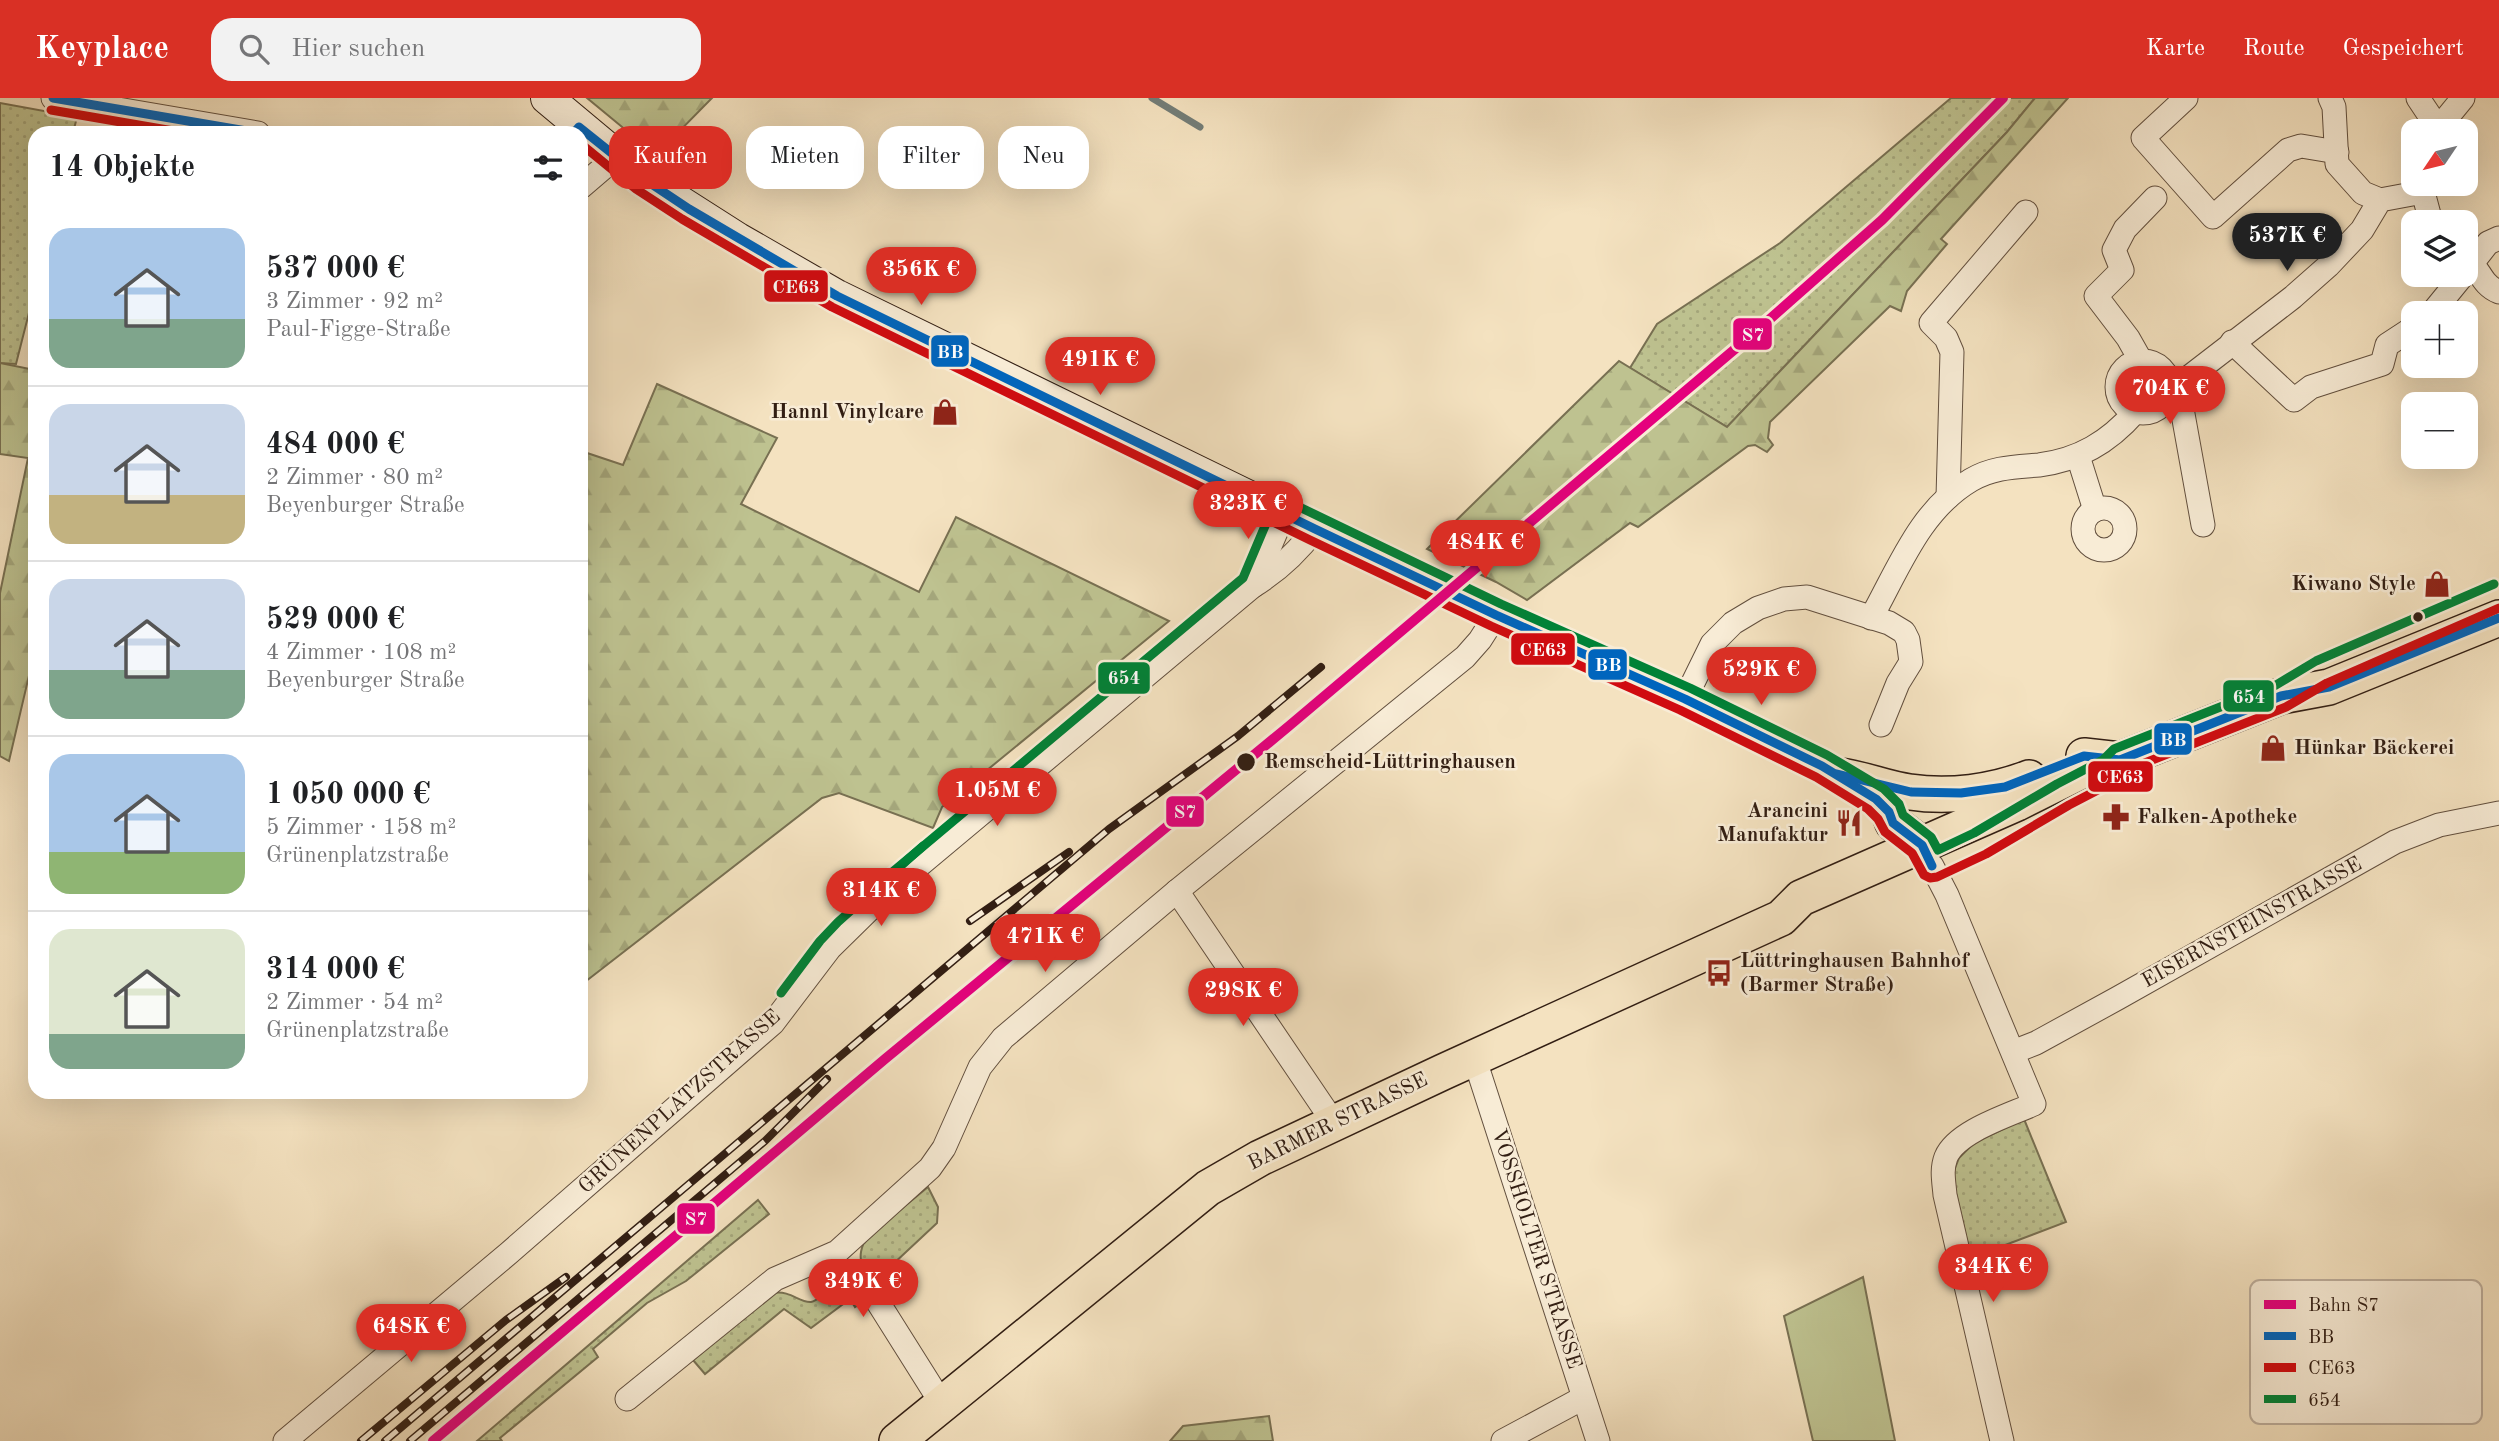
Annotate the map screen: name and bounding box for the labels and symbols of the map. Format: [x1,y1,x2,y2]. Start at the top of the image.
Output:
north arrow [2401,119,2478,196]
pin: 537K € [2230,214,2344,273]
pin: 356K € [864,248,978,307]
line badge: CE63 [763,269,829,303]
text: CE63 [772,279,820,298]
line badge: S7 [1732,317,1773,351]
text: S7 [1742,327,1764,346]
line badge: BB [930,334,970,368]
pin: 491K € [1043,338,1157,397]
text: BB [937,344,963,363]
pin: 704K € [2113,366,2227,426]
shop icon: Hannl Vinylcare [930,397,960,427]
place label: Hannl Vinylcare [771,402,924,423]
pin: 323K € [1191,482,1305,541]
pin: 484K € [1428,520,1542,580]
shop icon: Kiwano Style [2422,569,2452,599]
place label: Kiwano Style [2291,574,2416,595]
unlabelled marker [2411,610,2425,624]
line badge: CE63 [1510,632,1576,666]
text: CE63 [1519,642,1567,661]
line badge: BB [1587,648,1628,681]
pin: 529K € [1704,648,1818,707]
text: BB [1595,657,1621,676]
line badge: 654 [1097,661,1151,695]
text: 654 [1107,670,1141,689]
line badge: 654 [2222,679,2275,713]
text: 654 [2232,689,2266,708]
line badge: BB [2153,722,2193,756]
text: BB [2160,732,2186,751]
shop icon: Hünkar Bäckerei [2258,733,2288,763]
place label: Hünkar Bäckerei [2294,738,2454,759]
marker: Remscheid-Lüttringhausen [1235,751,1257,773]
place label: Remscheid-Lüttringhausen [1264,752,1516,773]
line badge: CE63 [2087,760,2154,793]
pin: 1.05M € [932,768,1062,828]
text: CE63 [2096,769,2144,788]
line badge: S7 [1165,795,1205,828]
place label: Arancini Manufaktur [1717,801,1828,846]
pharmacy icon: Falken-Apotheke [2101,802,2131,832]
text: S7 [1174,804,1196,823]
place label: Falken-Apotheke [2137,807,2297,828]
restaurant icon: Arancini Manufaktur [1834,808,1864,838]
street label: EISERNSTEINSTRASSE [2138,854,2366,992]
pin: 314K € [824,868,938,928]
pin: 471K € [988,914,1102,974]
place label: Lüttringhausen Bahnhof (Barmer Straße) [1740,951,1970,996]
bus stop icon: Lüttringhausen Bahnhof (Barmer Straße) [1704,958,1734,988]
pin: 298K € [1186,968,1300,1028]
street label: GRÜNENPLATZSTRASSE [572,1003,785,1198]
street label: BARMER STRASSE [1245,1069,1431,1175]
street label: VOSSHOLTER STRASSE [1487,1126,1585,1372]
line badge: S7 [676,1202,716,1235]
text: S7 [685,1211,707,1230]
pin: 344K € [1936,1244,2050,1304]
pin: 349K € [806,1260,920,1319]
legend [2250,1280,2482,1424]
text: Bahn S7 [2308,1297,2379,1316]
pin: 648K € [354,1304,468,1364]
text: BB [2308,1329,2334,1348]
text: CE63 [2308,1360,2356,1379]
text: 654 [2308,1392,2341,1411]

